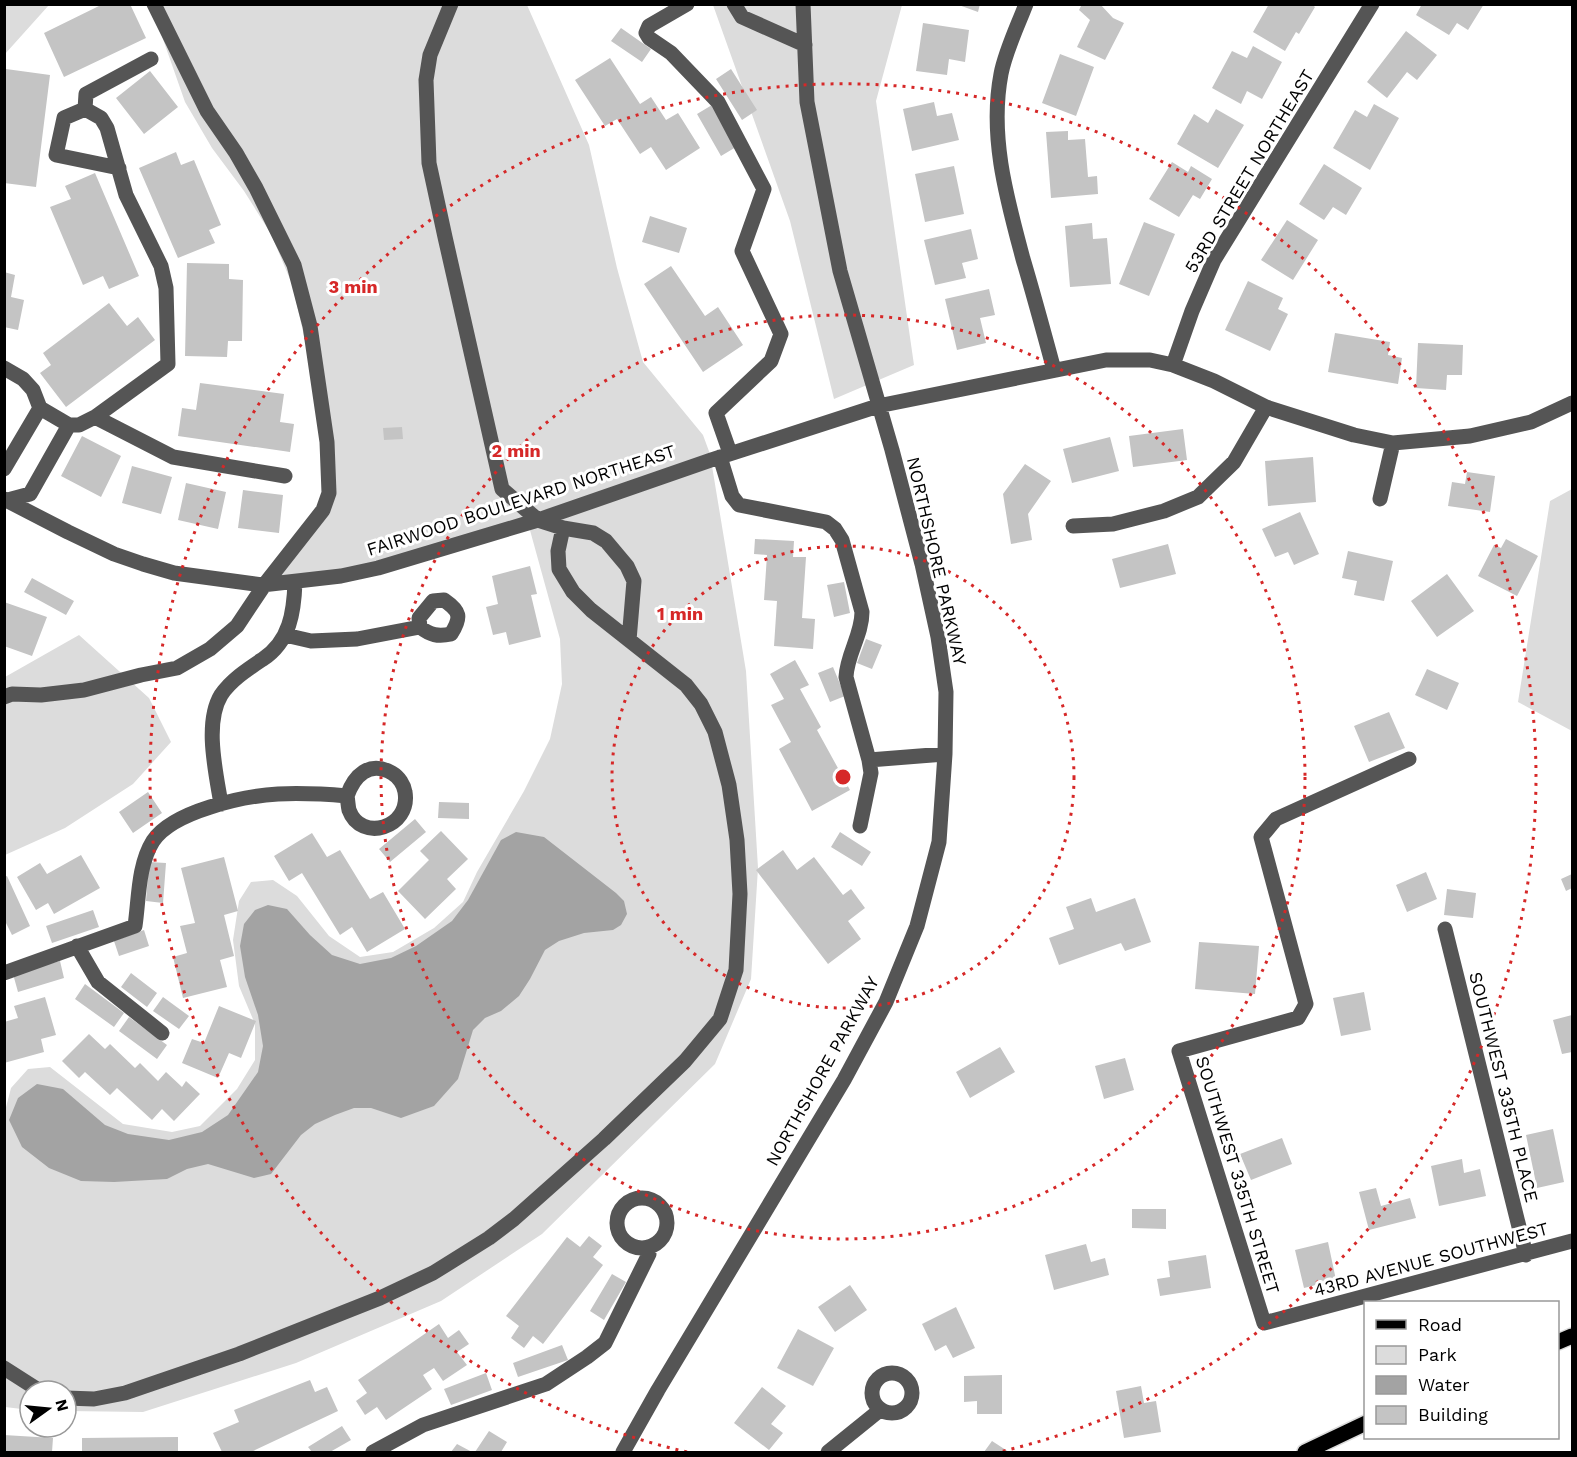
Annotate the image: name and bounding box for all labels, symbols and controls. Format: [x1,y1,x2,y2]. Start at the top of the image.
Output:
street label: 53RD STREET NORTHEAST [1180,66,1318,276]
text: 3 min [328,276,378,297]
street label: FAIRWOOD BOULEVARD NORTHEAST [364,440,678,560]
text: 2 min [491,440,541,461]
street label: NORTHSHORE PARKWAY [903,455,971,668]
text: 1 min [657,603,703,624]
centre of rings [833,767,853,787]
street label: SOUTHWEST 335TH PLACE [1465,970,1543,1204]
street label: NORTHSHORE PARKWAY [761,972,883,1169]
street label: SOUTHWEST 335TH STREET [1192,1054,1284,1297]
street label: 43RD AVENUE SOUTHWEST [1311,1218,1551,1300]
legend [1364,1301,1559,1439]
text: Road [1418,1314,1462,1335]
text: Park [1418,1344,1457,1365]
text: Water [1418,1374,1470,1395]
north arrow [18,1379,78,1439]
text: N [51,1397,73,1413]
text: Building [1418,1404,1488,1425]

